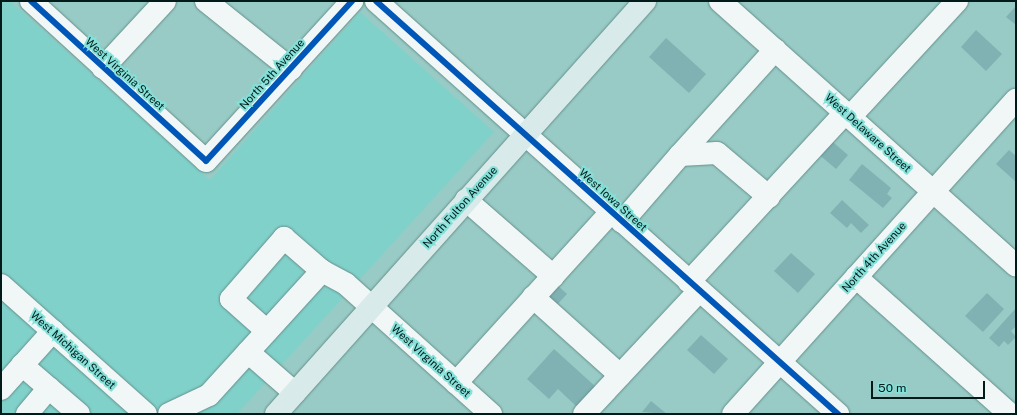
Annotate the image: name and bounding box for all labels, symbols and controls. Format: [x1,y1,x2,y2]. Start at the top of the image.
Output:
street label: West Virginia Street [83,35,167,113]
street label: North 5th Avenue [237,36,307,112]
street label: West Delaware Street [822,91,914,175]
street label: North Fulton Avenue [420,164,500,250]
street label: West Iowa Street [576,166,650,234]
street label: North 4th Avenue [839,219,909,295]
street label: West Michigan Street [28,308,118,392]
street label: West Virginia Street [389,322,473,400]
scale bar [873,373,987,399]
text: 50 m [878,381,906,395]

